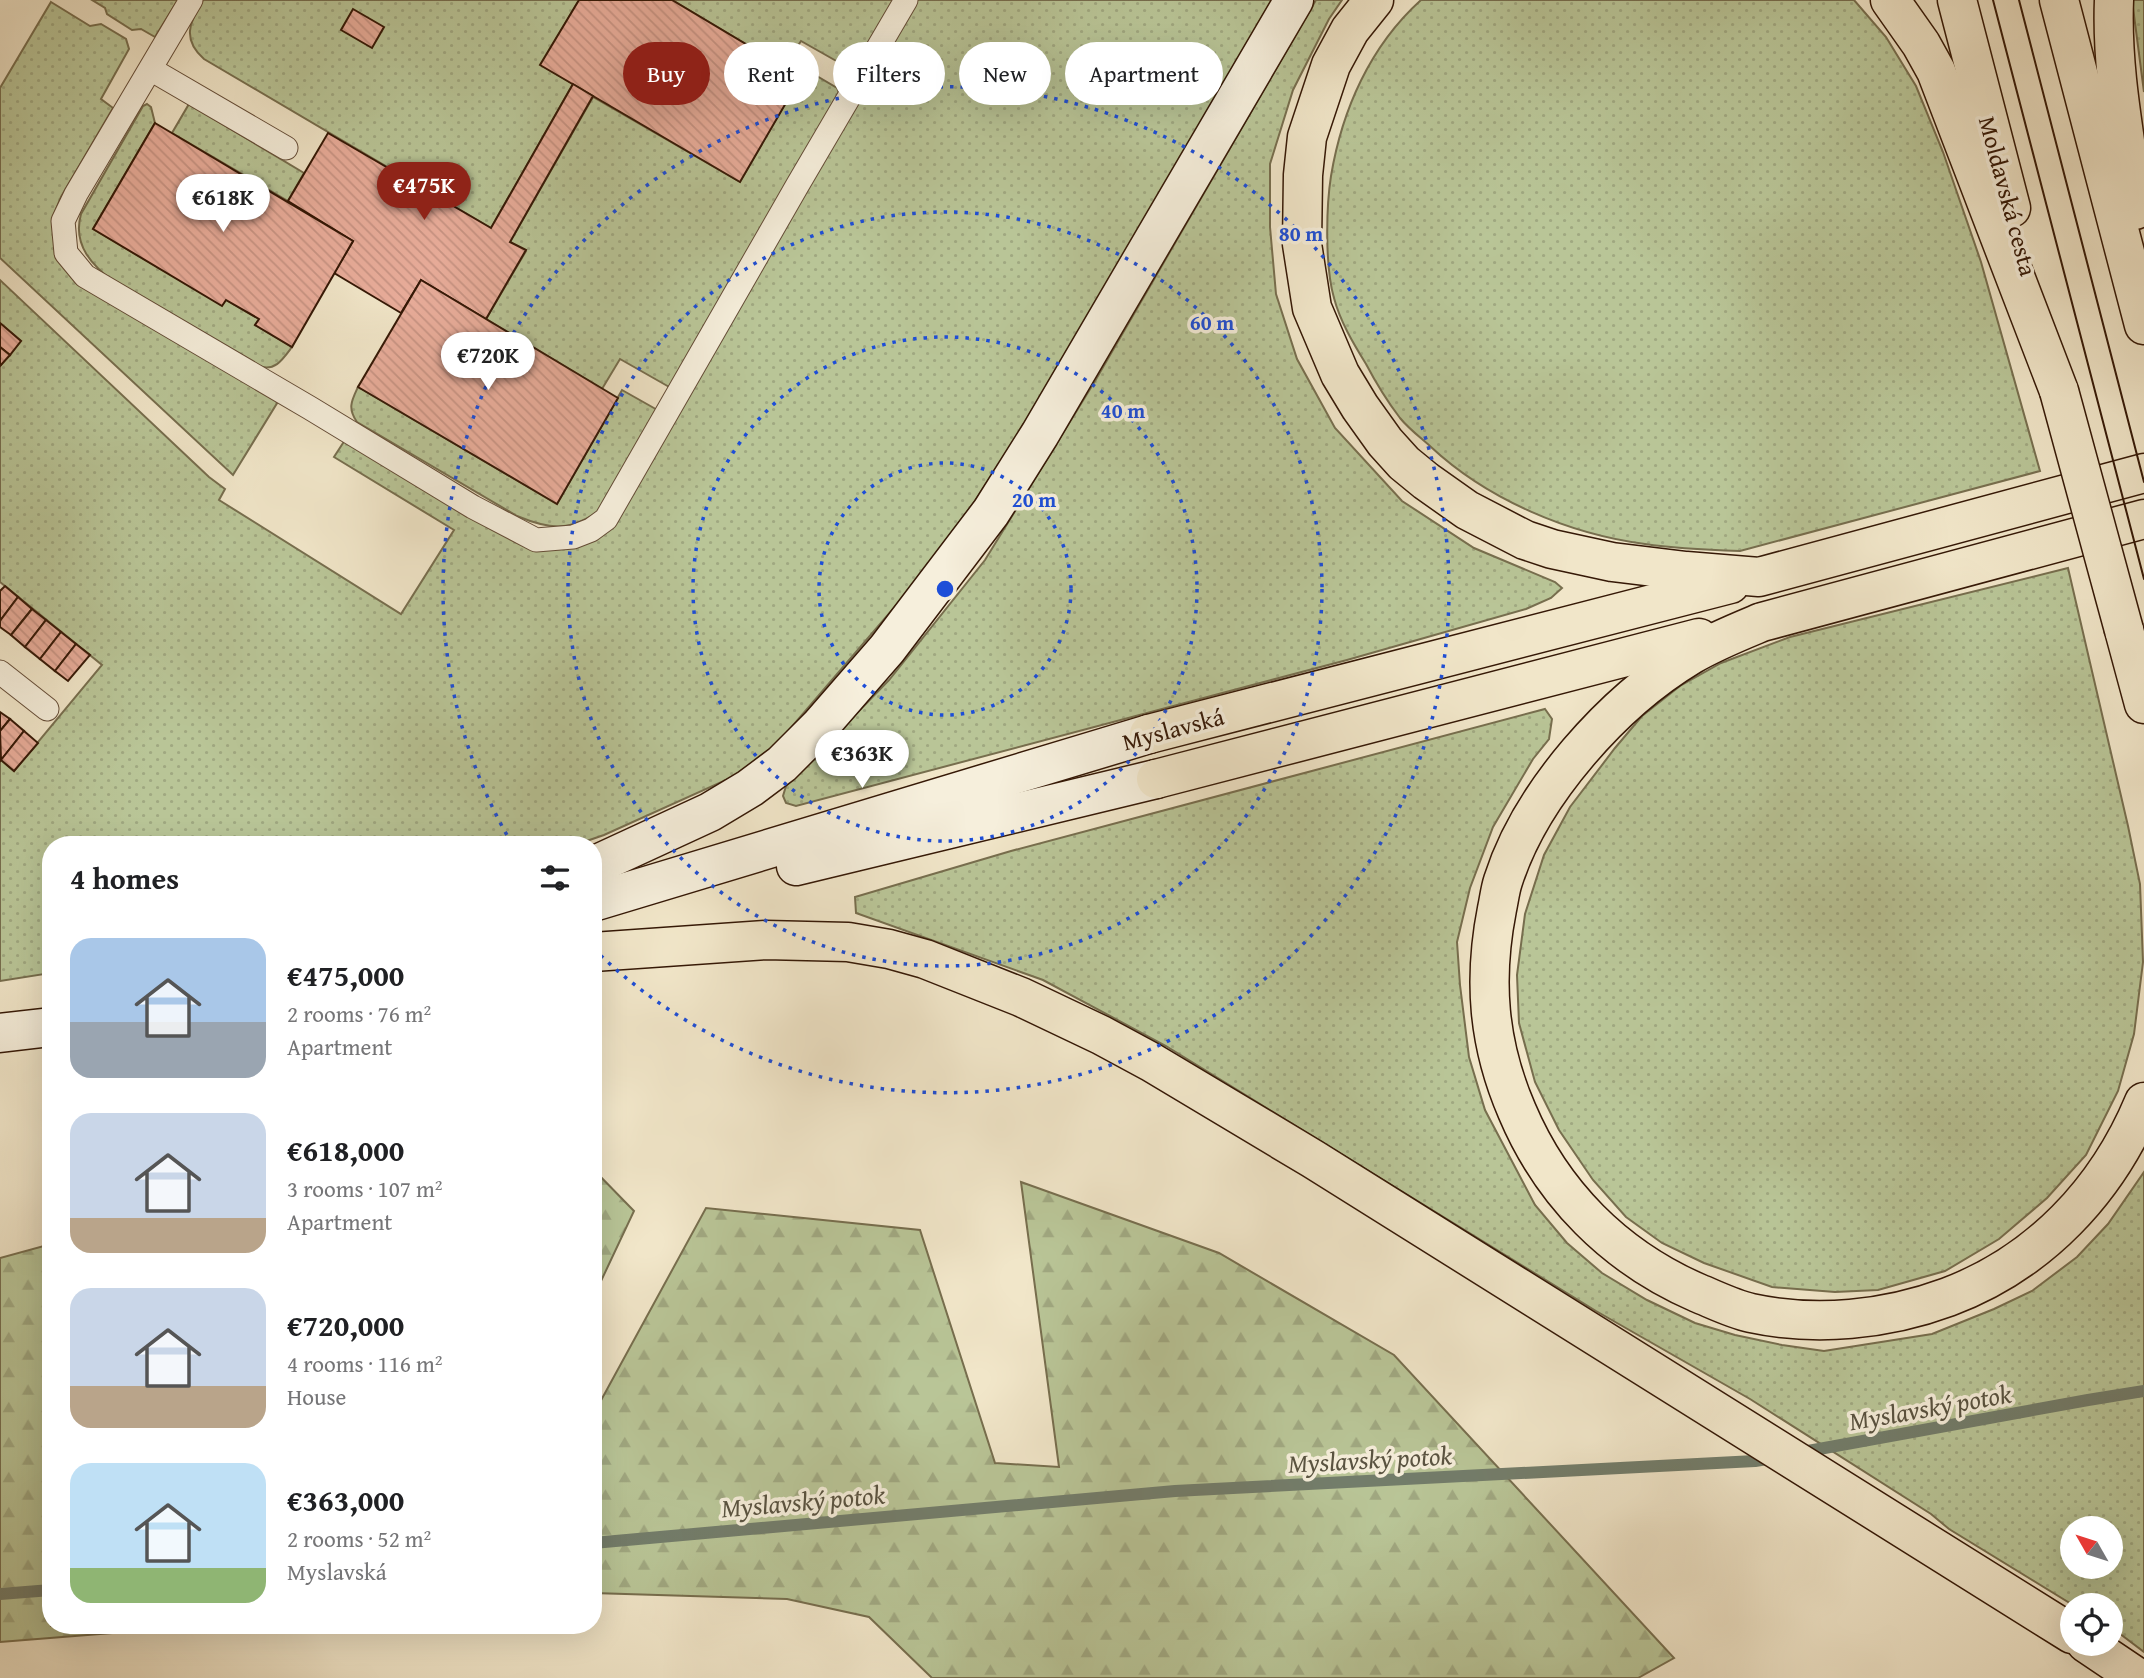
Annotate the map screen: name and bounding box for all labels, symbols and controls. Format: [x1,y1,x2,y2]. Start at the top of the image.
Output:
chip: Buy [623,42,710,105]
chip: Rent [724,42,819,105]
chip: Filters [833,42,945,105]
chip: New [959,42,1051,105]
chip: Apartment [1065,42,1223,105]
street label: Moldavská cesta [1970,112,2046,280]
pin: €475K [375,162,473,222]
text: €475K [393,168,455,201]
pin: €618K [174,174,272,234]
text: €618K [192,180,254,213]
text: 80 m [1279,218,1323,249]
text: 60 m [1190,307,1234,338]
pin: €720K [439,332,537,392]
text: €720K [457,338,519,371]
text: 40 m [1101,395,1145,426]
text: 20 m [1012,484,1056,515]
centre of rings [933,577,957,601]
street label: Myslavská [1118,698,1228,759]
pin: €363K [813,730,911,790]
text: €363K [831,736,893,769]
text: 4 homes [70,856,179,900]
icon: filters [536,859,574,897]
text: €475,000 [287,953,404,997]
icon: home [126,966,210,1050]
text: 2 rooms · 76 m² [287,997,431,1030]
text: Apartment [287,1030,392,1063]
text: €618,000 [287,1128,404,1172]
icon: home [126,1141,210,1225]
text: 3 rooms · 107 m² [287,1172,442,1205]
text: Apartment [287,1205,392,1238]
text: €720,000 [287,1303,404,1347]
icon: home [126,1316,210,1400]
text: 4 rooms · 116 m² [287,1347,442,1380]
water label: Myslavský potok [1846,1374,2014,1440]
text: House [287,1380,346,1413]
water label: Myslavský potok [1287,1435,1453,1483]
water label: Myslavský potok [720,1474,887,1528]
text: €363,000 [287,1478,404,1522]
icon: home [126,1491,210,1575]
north arrow [2060,1516,2123,1578]
map controls [2060,1516,2123,1656]
text: 2 rooms · 52 m² [287,1522,431,1555]
text: Myslavská [287,1555,387,1588]
button: locate [2060,1593,2123,1656]

